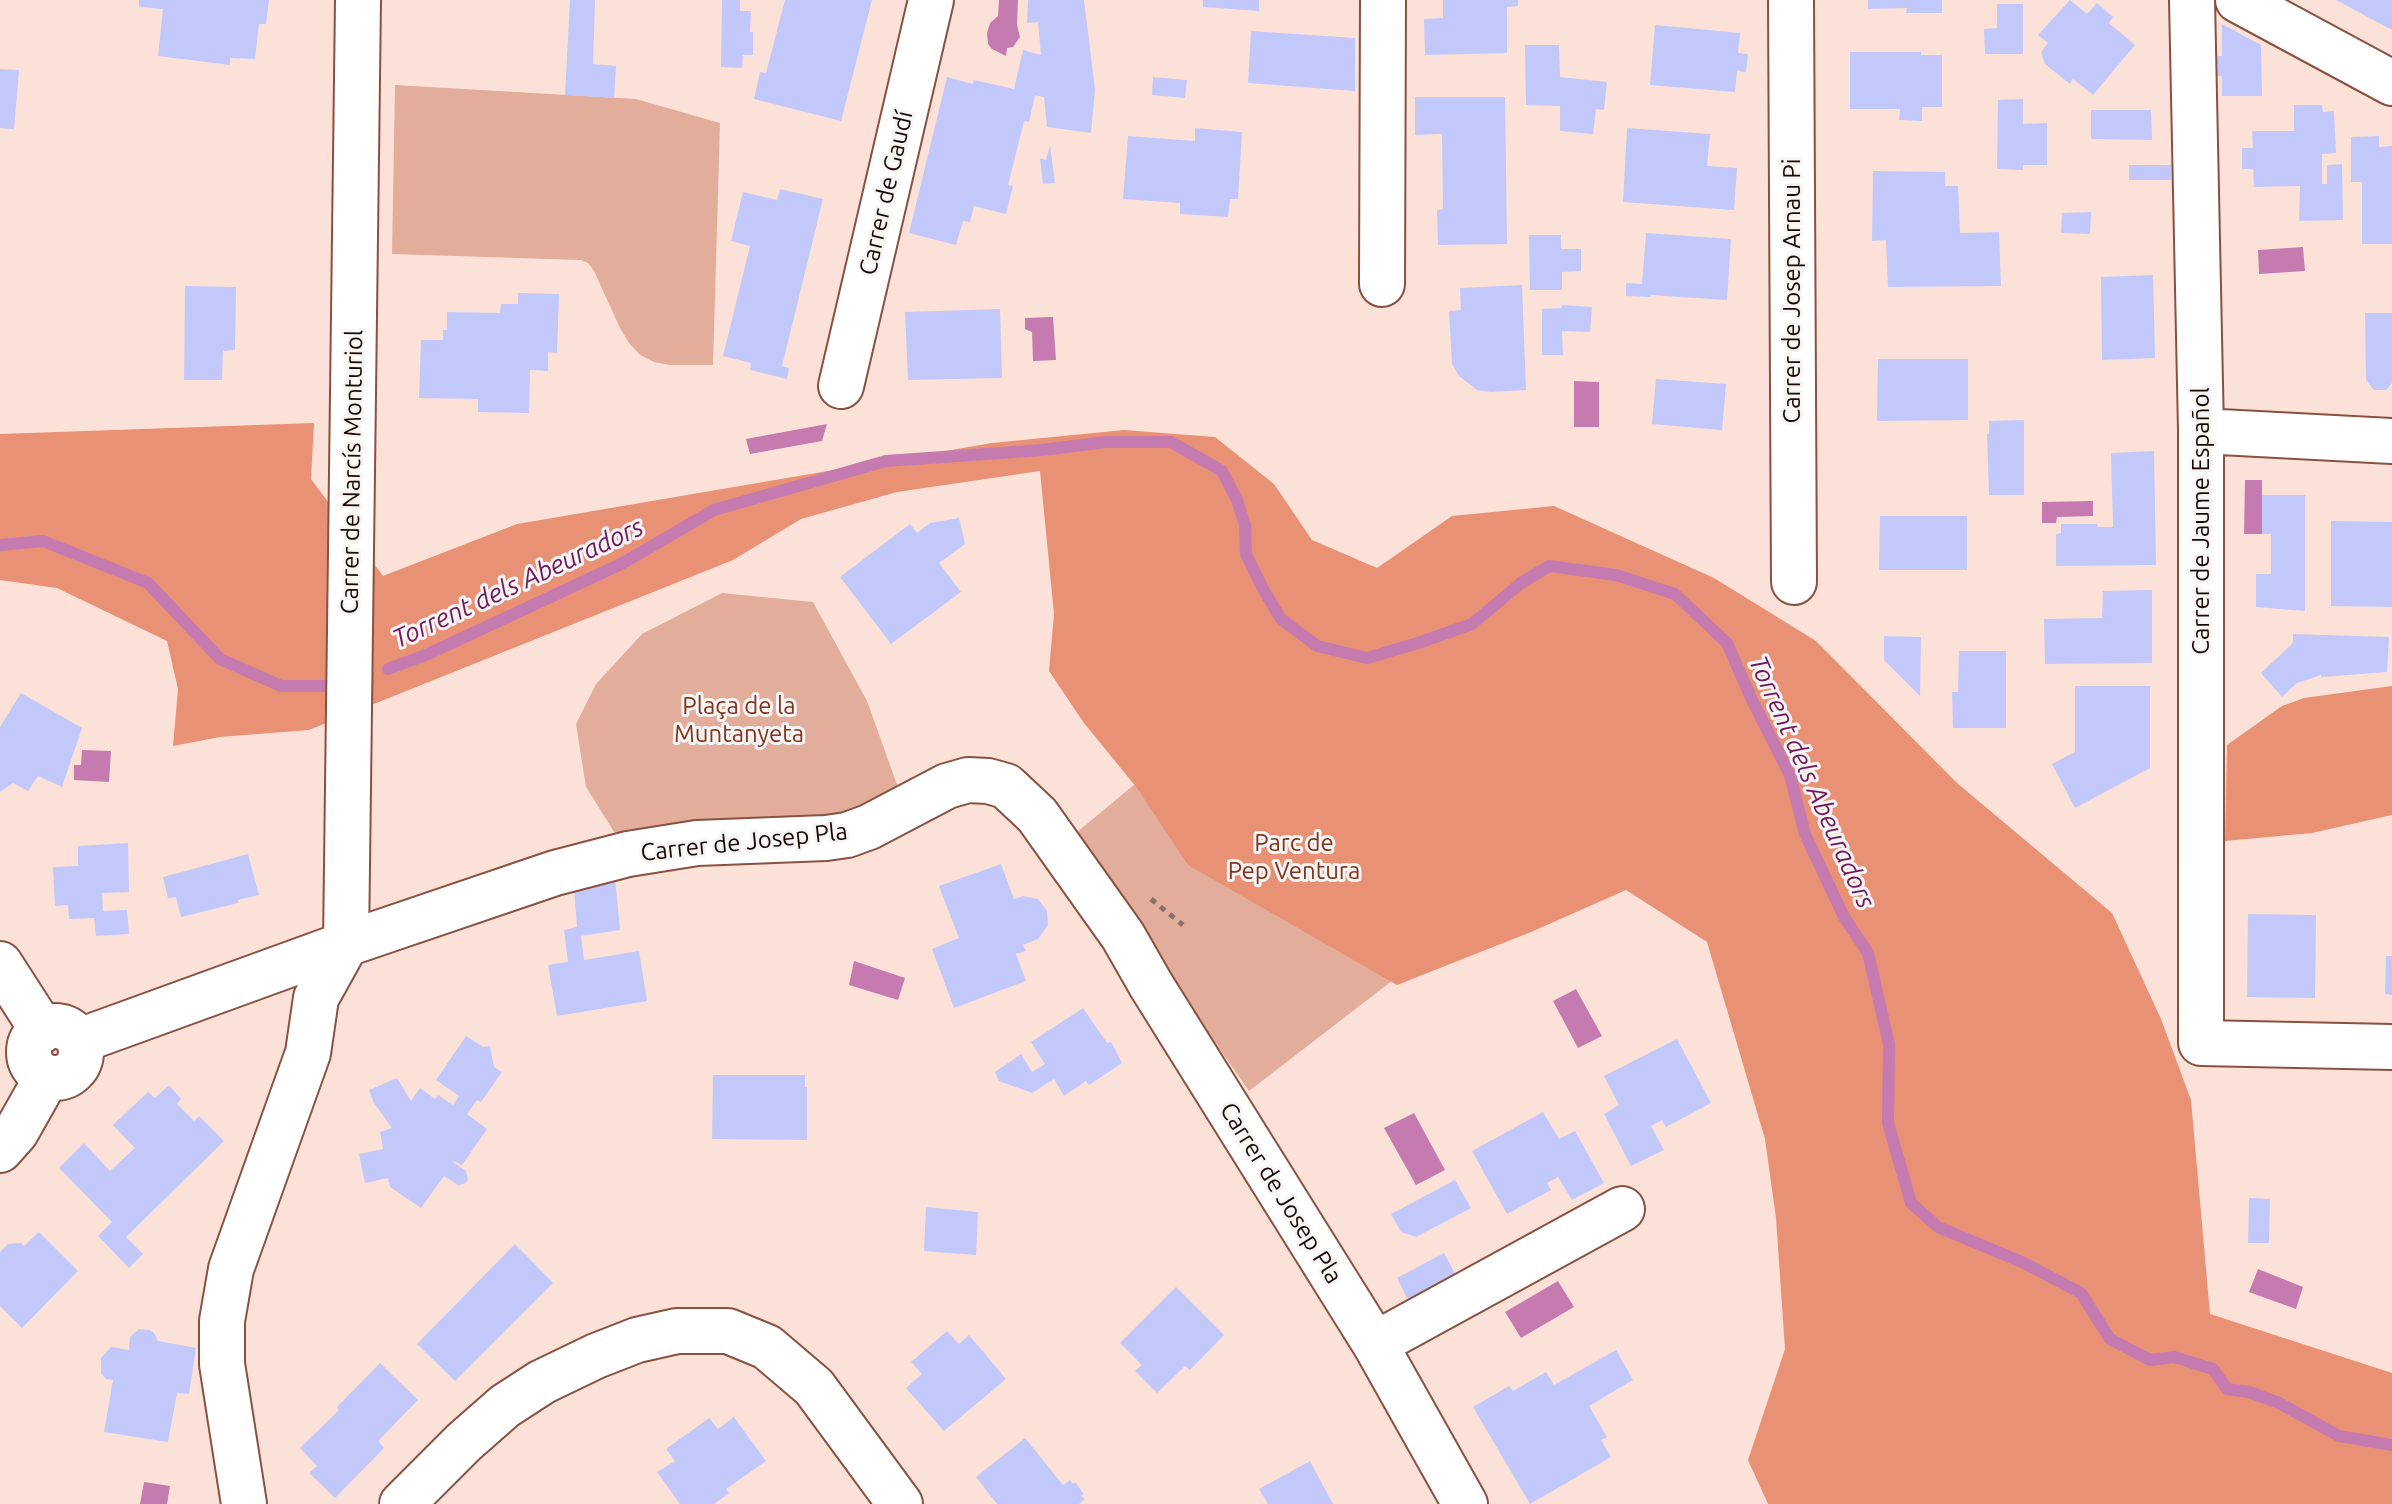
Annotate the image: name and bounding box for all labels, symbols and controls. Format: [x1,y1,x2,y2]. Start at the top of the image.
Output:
street label: Carrer de Gaudí [853,108,919,278]
street label: Carrer de Josep Arnau Pi [1778,158,1806,424]
street label: Carrer de Narcís Monturiol [335,330,369,614]
street label: Carrer de Jaume Español [2187,387,2215,655]
water label: Torrent dels Abeuradors [388,511,648,655]
water label: Torrent dels Abeuradors [1742,651,1882,913]
park label: Plaça de la Muntanyeta [674,692,804,748]
street label: Carrer de Josep Pla [639,817,849,867]
park label: Parc de Pep Ventura [1228,829,1360,885]
street label: Carrer de Josep Pla [1214,1097,1348,1289]

